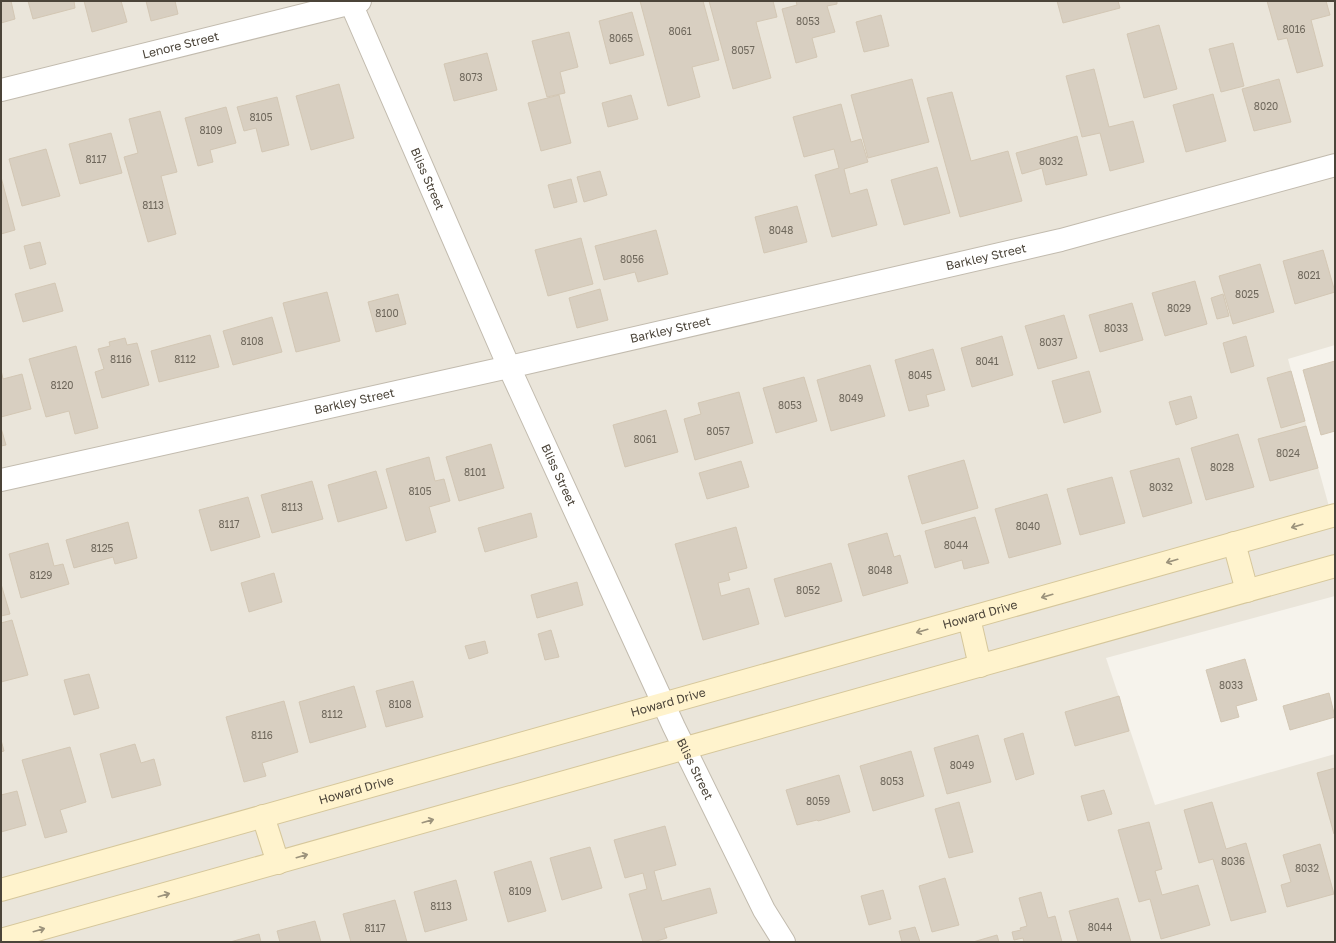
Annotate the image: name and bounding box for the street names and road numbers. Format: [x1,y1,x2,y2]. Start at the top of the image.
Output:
street label: Lenore Street [141,28,220,62]
street label: Bliss Street [408,145,448,212]
street label: Barkley Street [944,240,1028,273]
street label: Barkley Street [629,313,712,346]
street label: Barkley Street [313,385,396,417]
street label: Bliss Street [538,442,580,508]
street label: Howard Drive [941,597,1019,632]
street label: Howard Drive [629,684,707,720]
street label: Bliss Street [674,736,717,802]
street label: Howard Drive [317,772,395,807]

